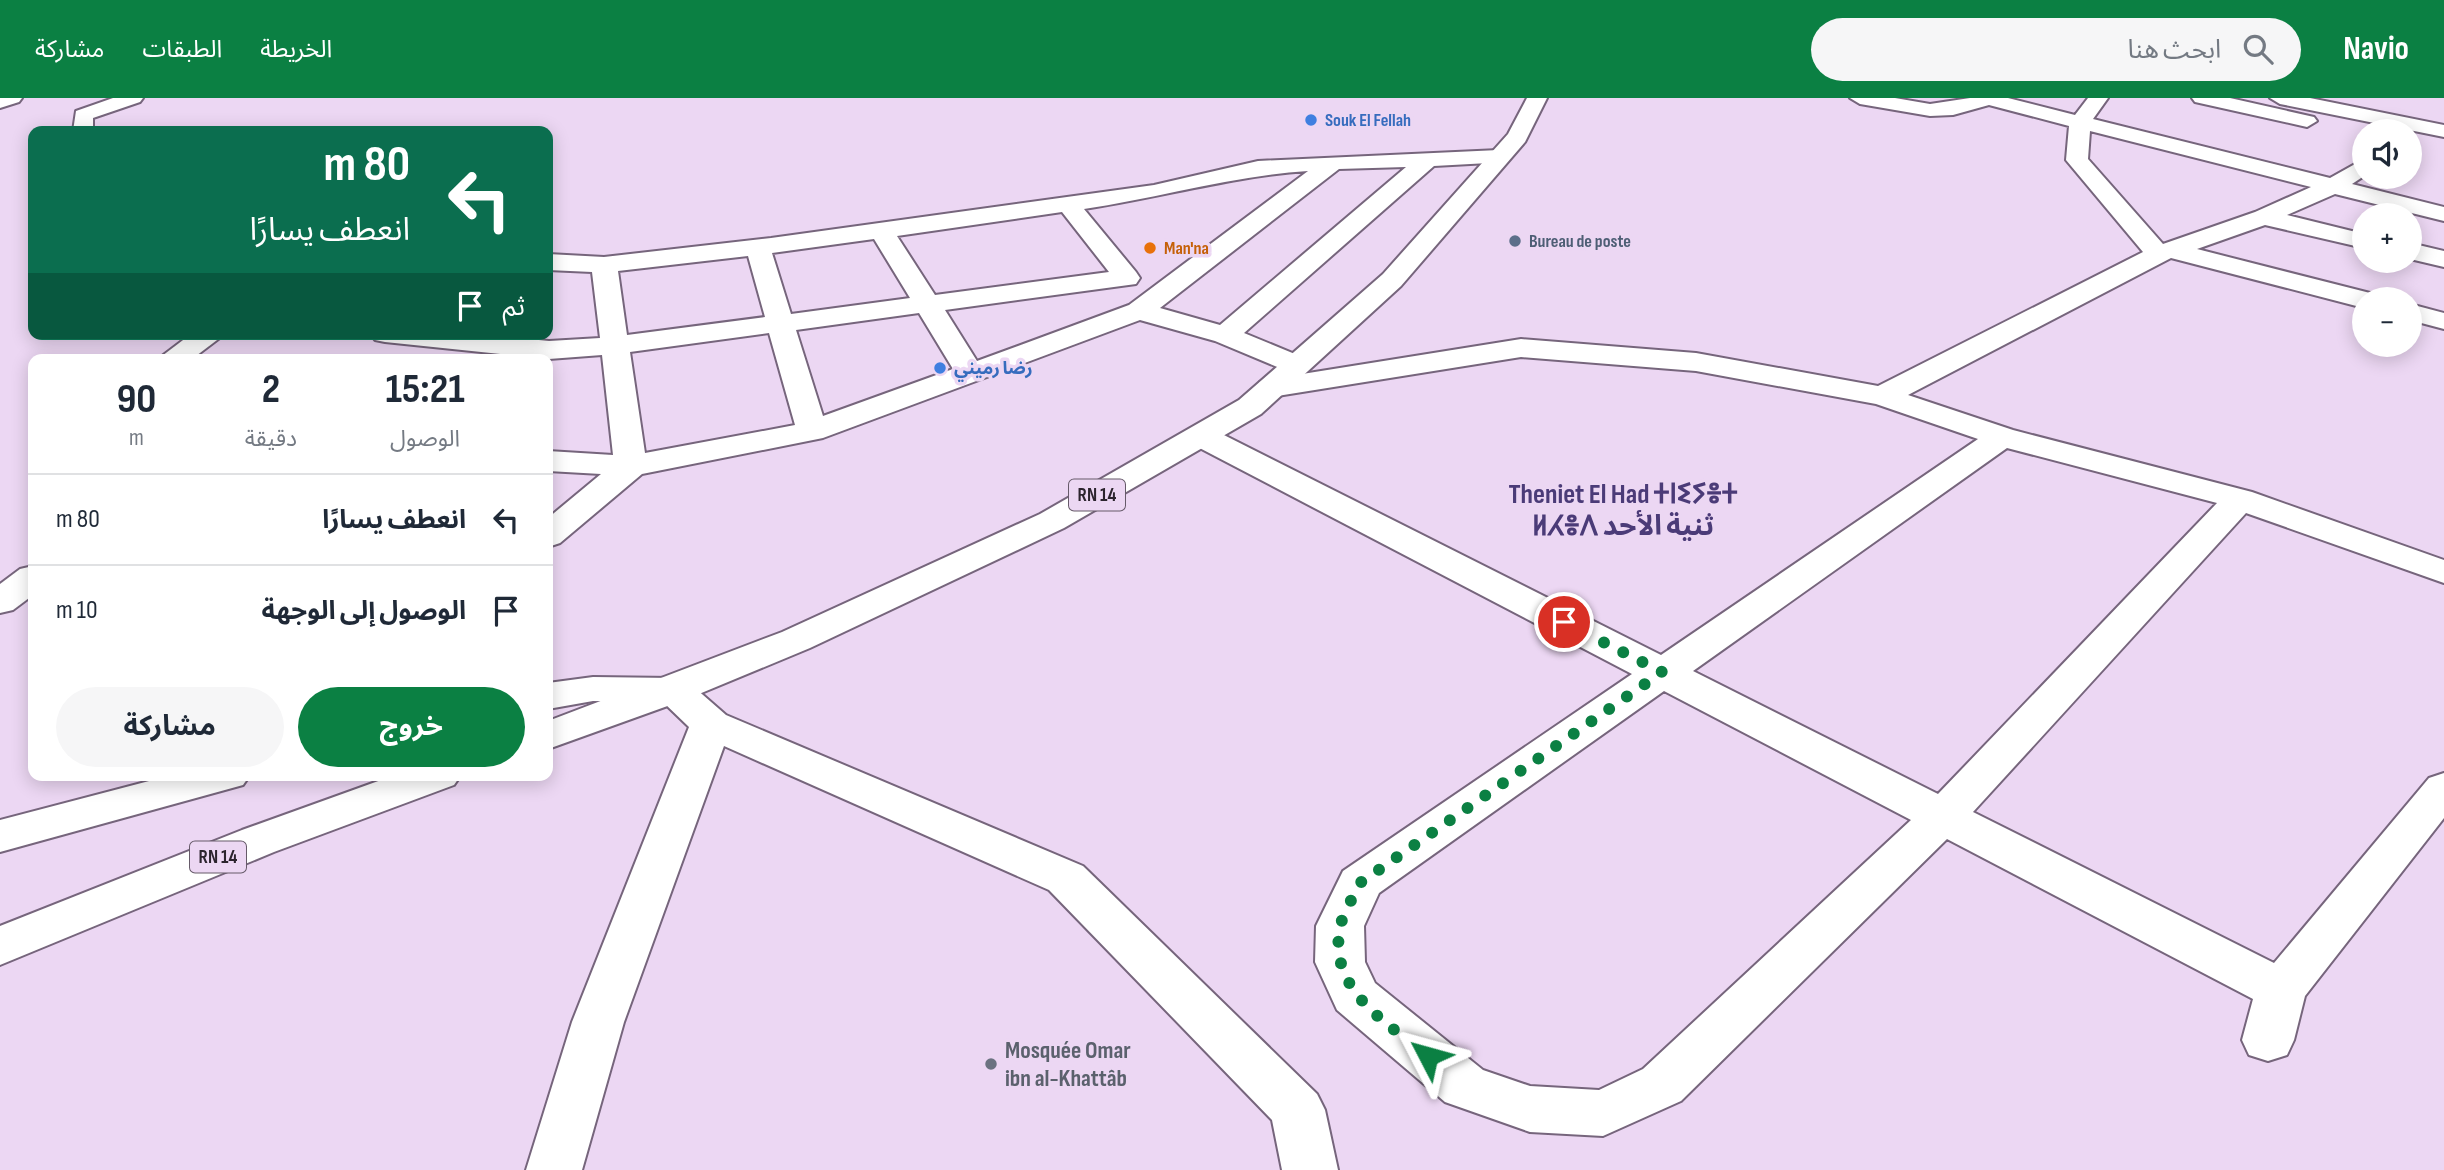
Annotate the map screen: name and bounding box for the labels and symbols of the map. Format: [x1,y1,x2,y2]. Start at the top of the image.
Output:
place label: Souk El Fellah [1325,110,1411,131]
marker: Souk El Fellah [1303,112,1319,128]
place label: Bureau de poste [1529,231,1631,252]
marker: Bureau de poste [1507,233,1523,249]
place label: Man'na [1164,238,1209,259]
marker: Man'na [1142,240,1158,256]
place label: رضا رميني [954,358,1033,382]
marker: رضا رميني [932,360,948,376]
district label: Theniet El Had ⵜⵏⵉⵢⴻⵜ ⵍⵃⴻⴷ ثنية الأحد [1509,478,1738,543]
road number: RN 14 [1069,480,1125,510]
pin [1534,592,1594,652]
road number: RN 14 [190,842,246,872]
position arrow [1391,1019,1465,1093]
place label: Mosquée Omar ibn al-Khattâb [1005,1036,1131,1093]
marker: Mosquée Omar ibn al-Khattâb [983,1056,999,1072]

